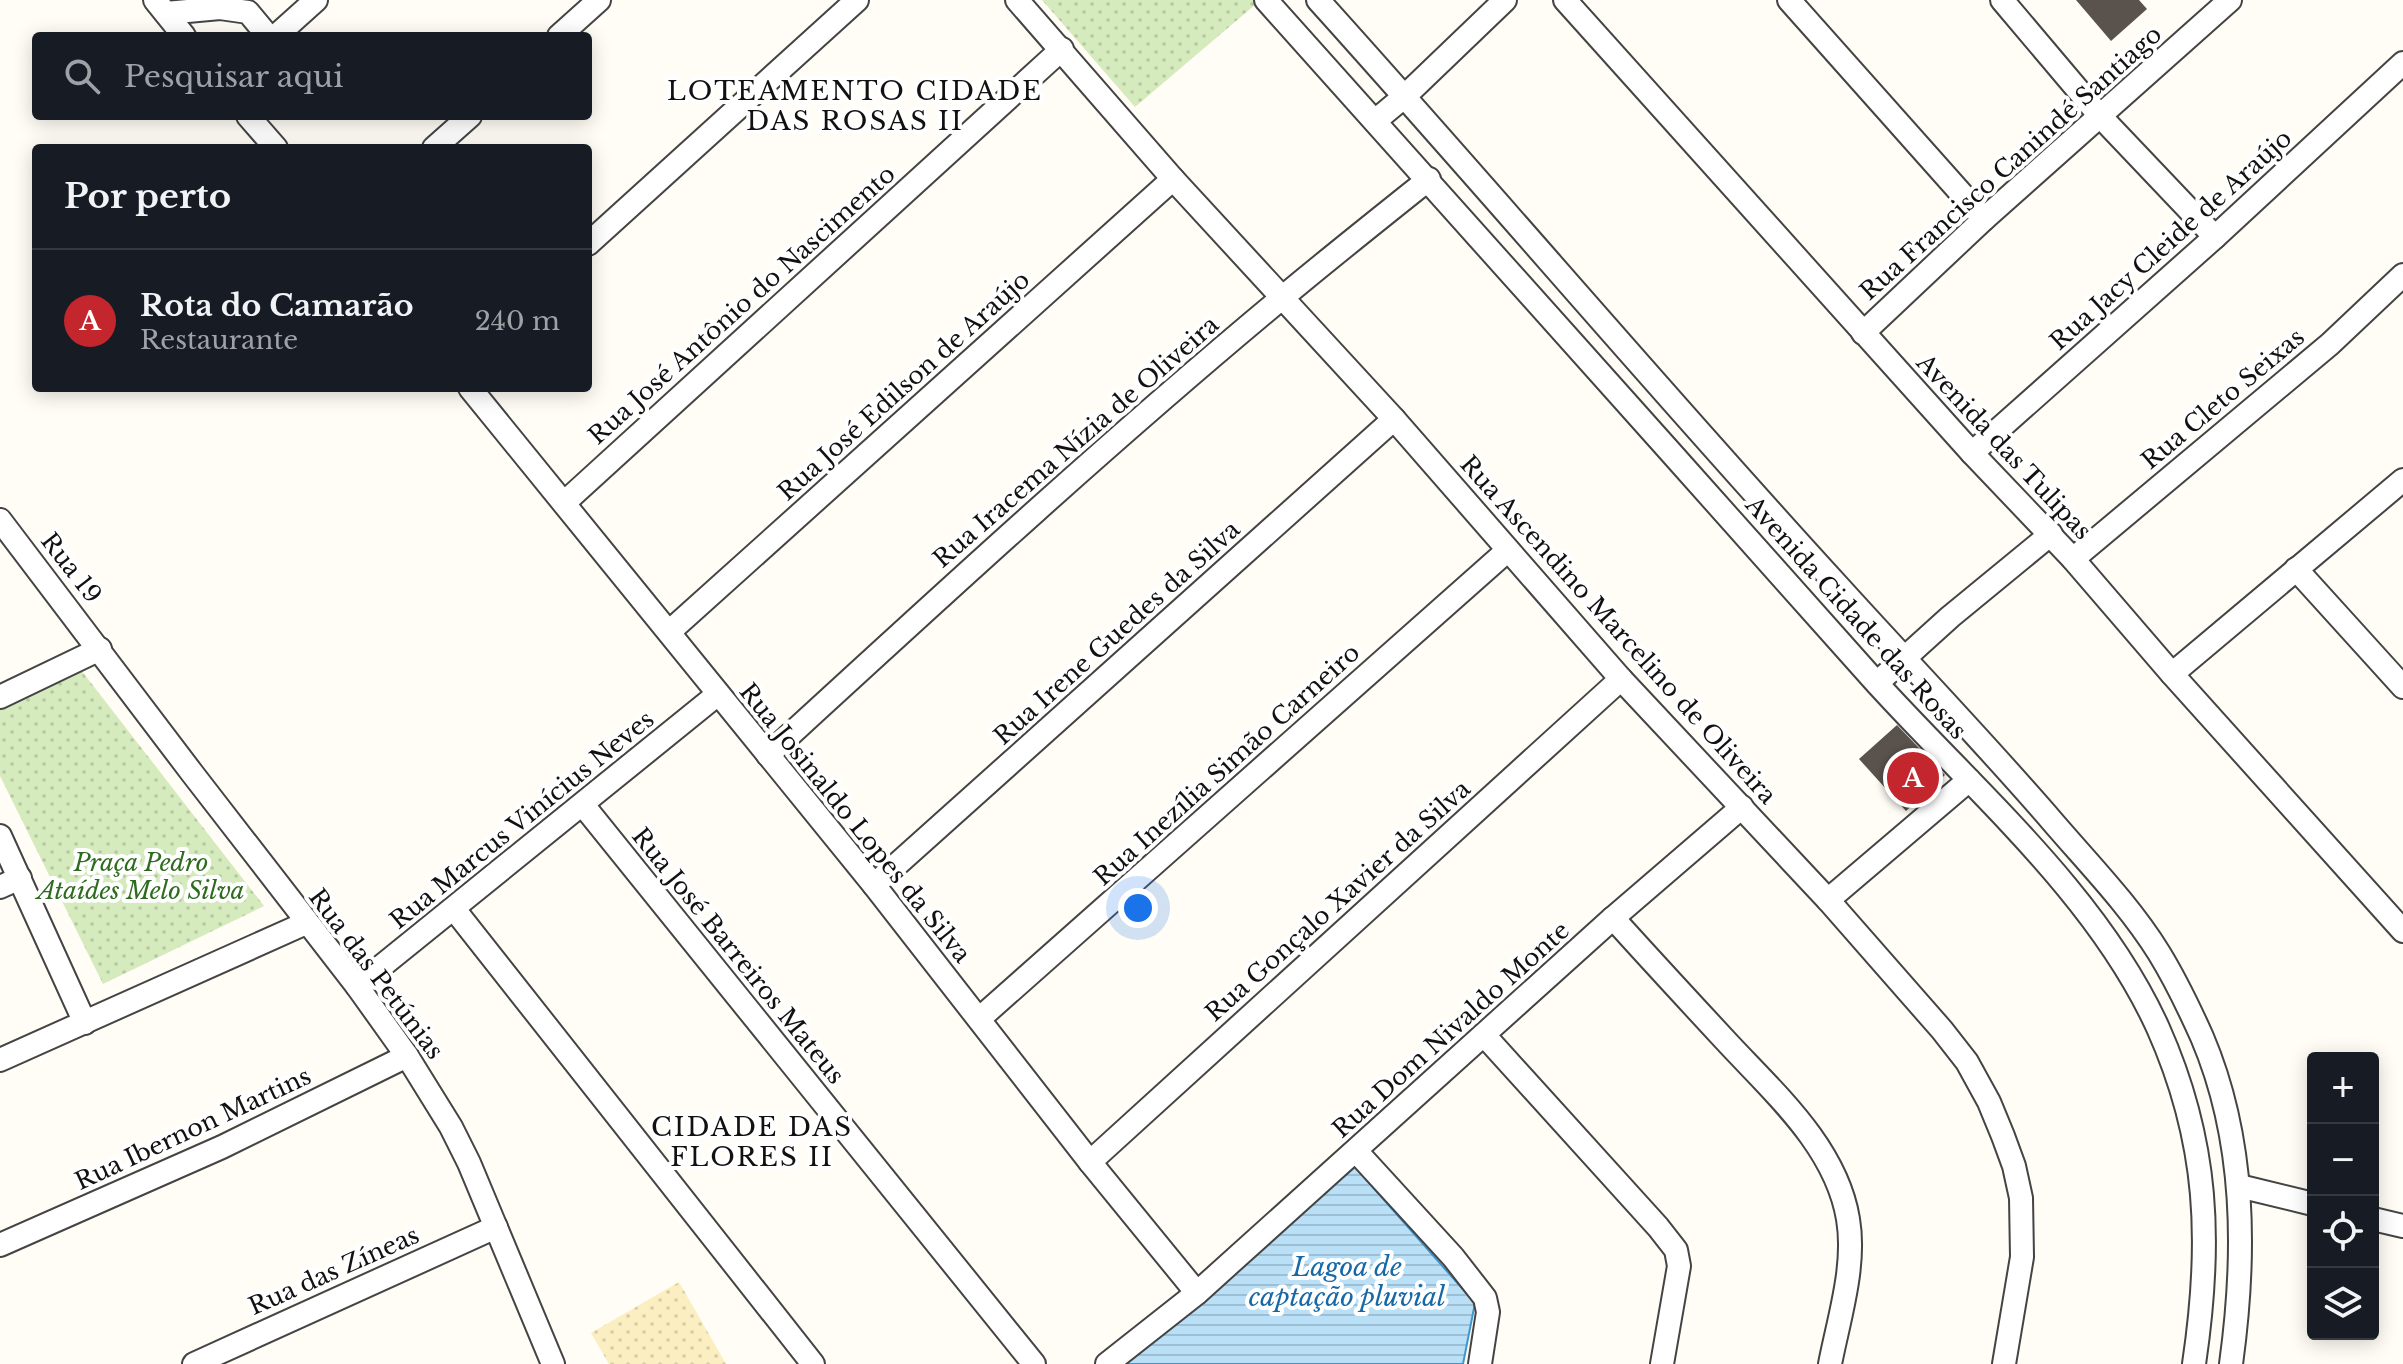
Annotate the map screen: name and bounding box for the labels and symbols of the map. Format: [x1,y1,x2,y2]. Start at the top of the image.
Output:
street label: Rua Francisco Canindé Santiago [1854,19,2167,306]
district label: LOTEAMENTO CIDADE DAS ROSAS II [667,75,1043,137]
street label: Rua Jacy Cleide de Araújo [2044,123,2298,356]
street label: Rua José Antônio do Nascimento [582,159,901,450]
street label: Rua José Edilson de Araújo [772,265,1036,506]
street label: Rua Iracema Nízia de Oliveira [927,309,1225,573]
street label: Rua Cleto Seixas [2135,322,2310,475]
street label: Avenida das Tulipas [1910,347,2098,545]
street label: Rua Ascendino Marcelino de Oliveira [1454,450,1783,810]
street label: Avenida Cidade das Rosas [1739,490,1973,745]
street label: Rua Irene Guedes da Silva [988,514,1246,751]
street label: Rua 19 [35,527,108,609]
street label: Rua Inezília Simão Carneiro [1088,638,1365,892]
street label: Rua Josinaldo Lopes da Silva [734,677,978,969]
street label: Rua Marcus Vinícius Neves [384,704,659,935]
pin: A [1887,748,1939,808]
street label: Rua Gonçalo Xavier da Silva [1199,774,1476,1027]
street label: Rua José Barreiros Mateus [626,822,851,1090]
park label: Praça Pedro Ataídes Melo Silva [35,848,244,905]
street label: Rua das Petúnias [303,883,450,1065]
your location [1118,888,1158,928]
street label: Rua Dom Nivaldo Monte [1326,916,1575,1144]
street label: Rua Ibernon Martins [70,1061,315,1196]
district label: CIDADE DAS FLORES II [651,1111,853,1173]
street label: Rua das Zíneas [244,1220,423,1321]
water label: Lagoa de captação pluvial [1249,1251,1446,1313]

